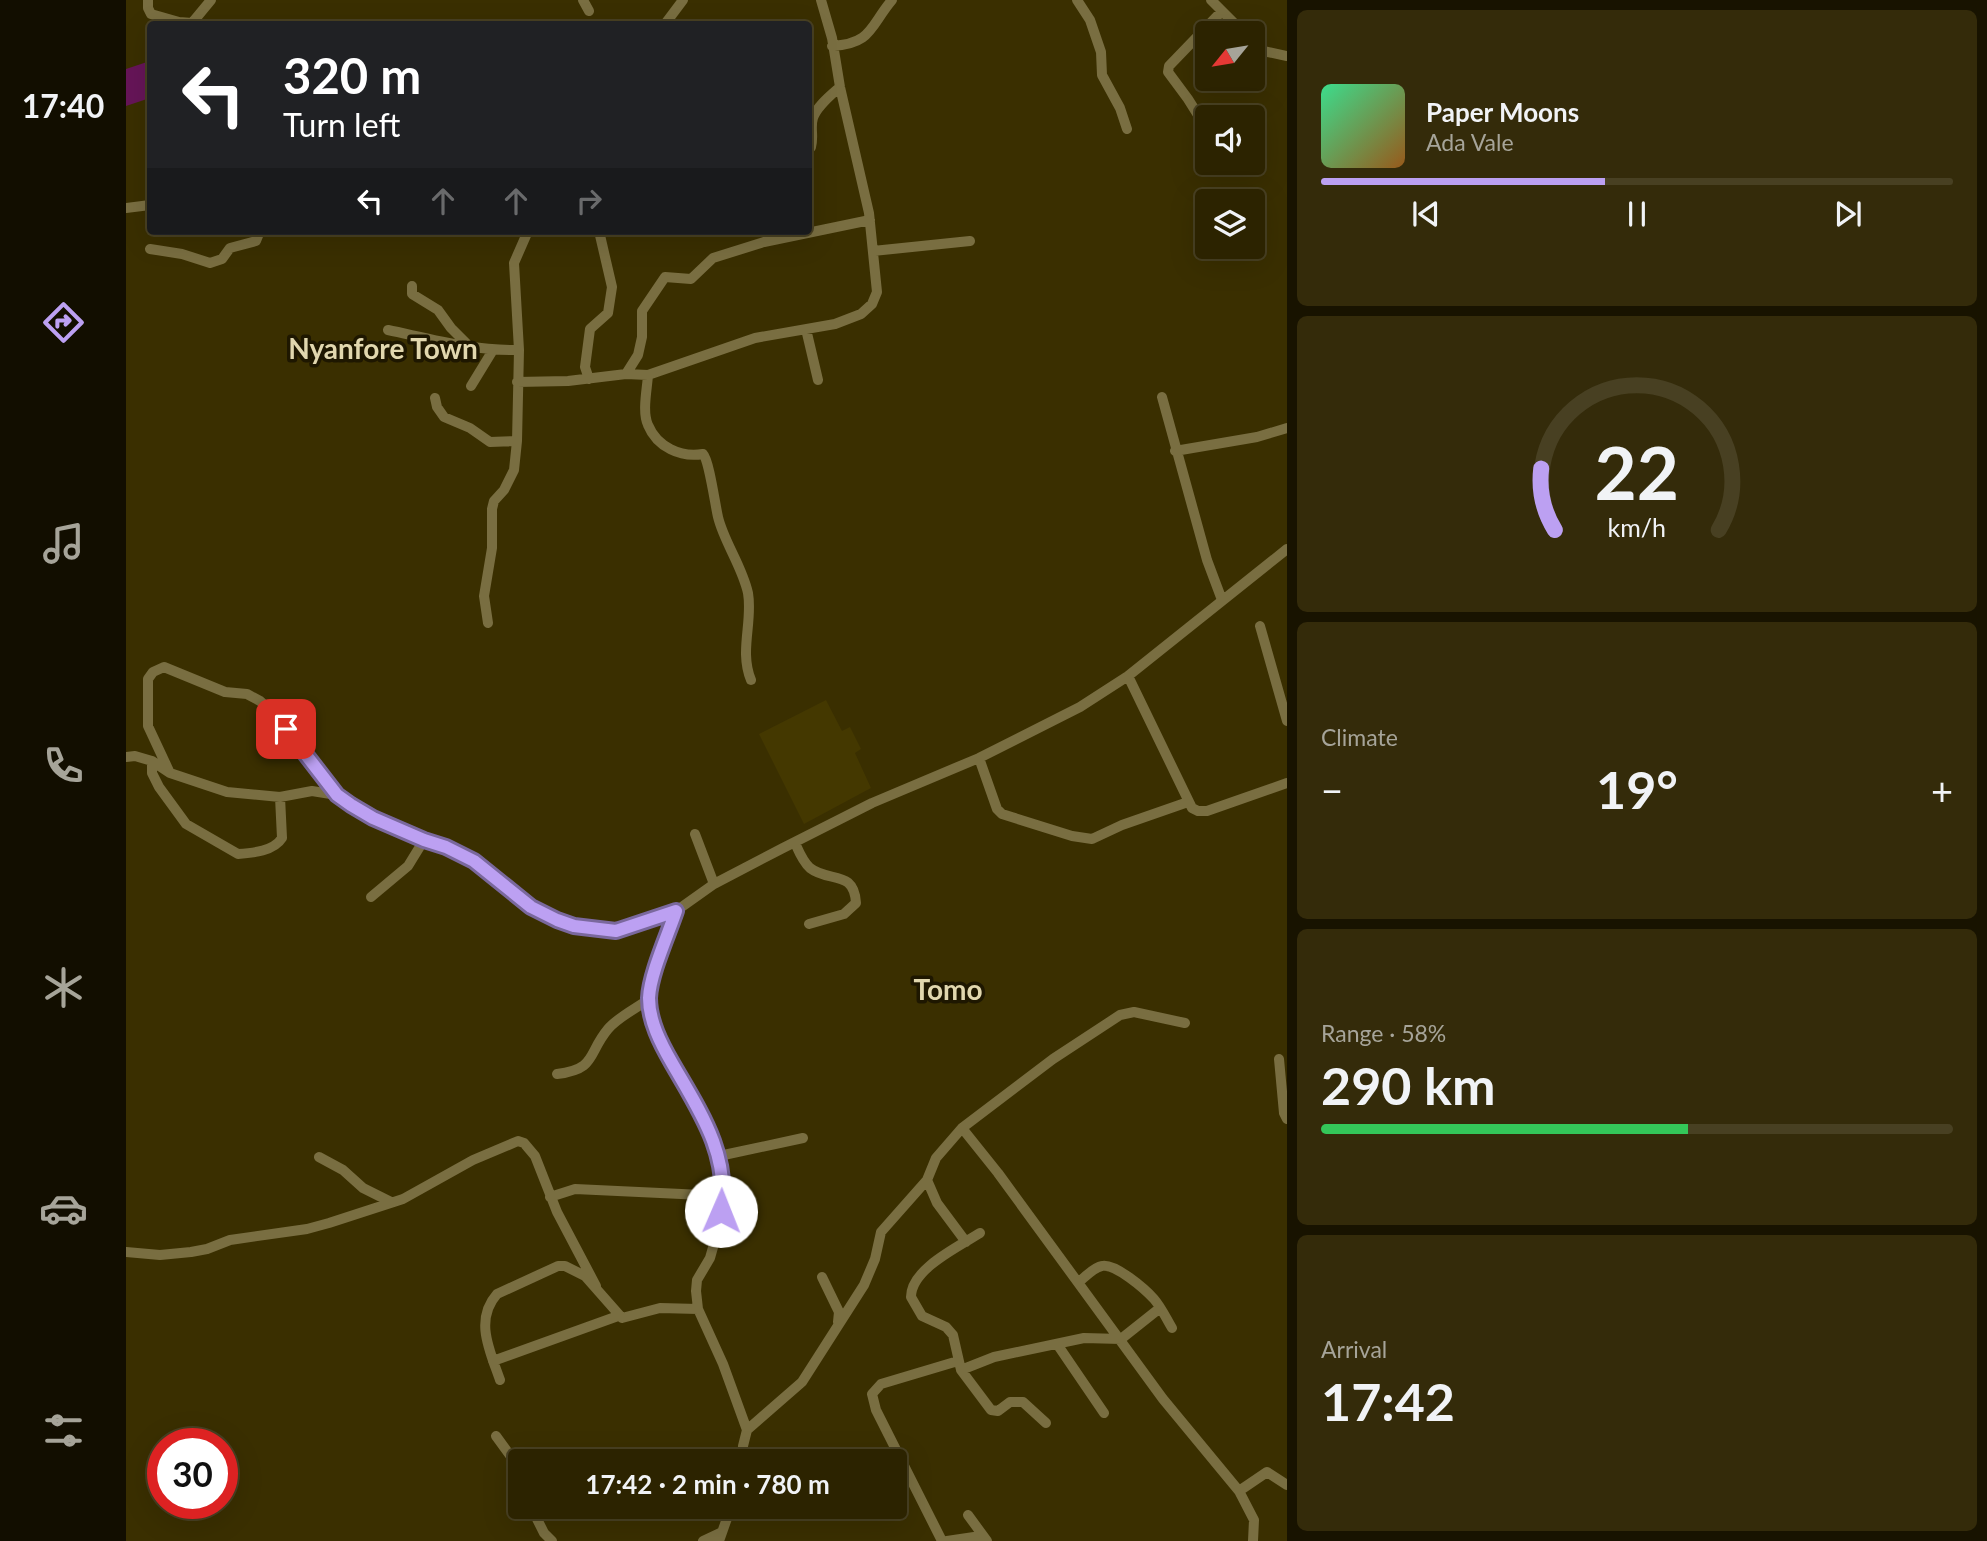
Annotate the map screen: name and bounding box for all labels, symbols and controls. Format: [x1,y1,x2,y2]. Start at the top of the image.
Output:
north arrow [1195,21,1265,91]
map controls [1195,21,1265,259]
text: 320 m [283,46,421,104]
icon: left [168,49,259,140]
text: 17:40 [22,86,104,125]
text: Paper Moons [1426,96,1579,128]
text: Turn left [283,105,400,144]
button: sound [1195,105,1265,175]
text: Ada Vale [1426,128,1514,156]
icon: left [351,182,389,220]
icon: ahead [424,182,462,220]
icon: ahead [497,182,535,220]
icon: right [570,182,608,220]
button: layers [1195,189,1265,259]
icon: previous [1407,195,1445,233]
icon: pause [1618,195,1656,233]
icon: next [1829,195,1867,233]
icon: directions [39,298,88,347]
district label: Nyanfore Town [288,331,478,365]
text: 22 [1595,429,1679,517]
text: km/h [1608,512,1666,542]
icon: music [39,519,88,568]
pin [256,699,316,759]
icon: arrive [267,710,305,748]
text: Climate [1321,723,1398,751]
icon: phone [39,741,88,790]
text: 19° [1596,758,1678,820]
text: − [1321,767,1343,813]
text: + [1931,767,1953,813]
icon: climate [39,963,88,1012]
district label: Tomo [913,972,983,1006]
text: Range · 58% [1321,1019,1446,1047]
text: 290 km [1321,1054,1495,1116]
position arrow [684,1174,758,1248]
icon: car [39,1184,88,1233]
text: Arrival [1321,1335,1387,1363]
text: 17:42 [1321,1370,1455,1432]
icon: filters [39,1406,88,1455]
speed limit sign: 30 [147,1428,238,1519]
text: 17:42 · 2 min · 780 m [585,1468,830,1500]

